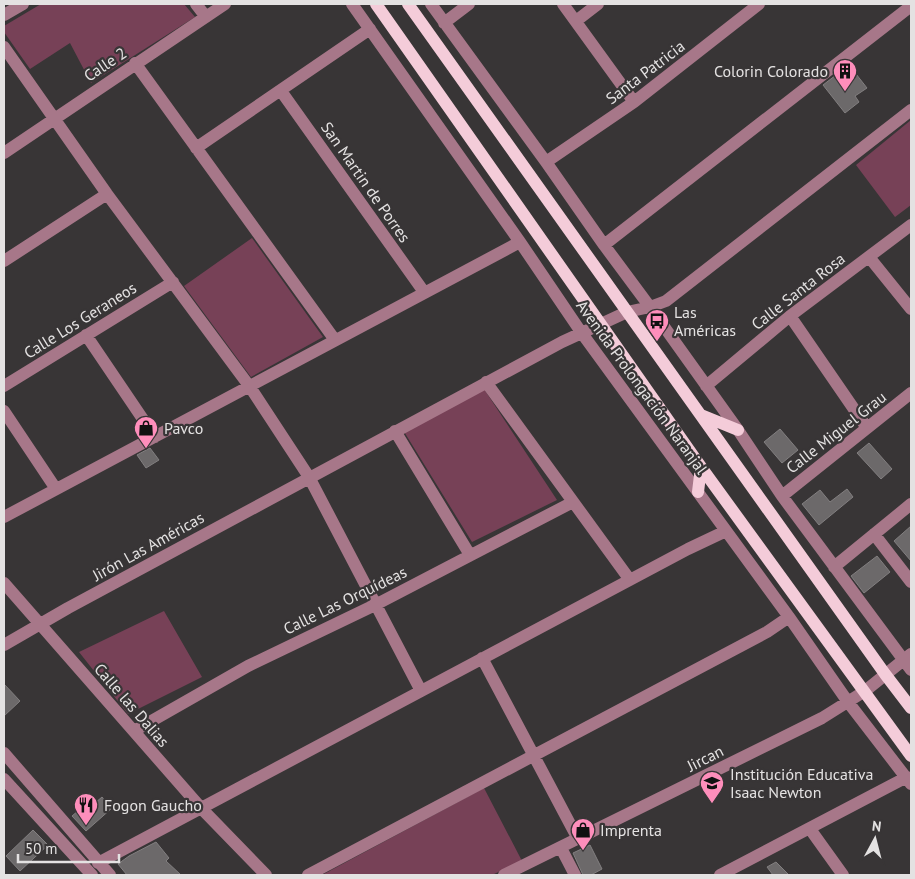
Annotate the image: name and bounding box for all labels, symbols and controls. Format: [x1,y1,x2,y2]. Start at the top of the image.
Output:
street label: Santa Patricia [602,36,688,108]
street label: Calle 2 [80,42,130,86]
building icon: Colorin Colorado [832,58,858,92]
place label: Colorin Colorado [714,61,828,81]
street label: San Martin de Porres [317,118,415,246]
street label: Calle Santa Rosa [747,248,849,334]
street label: Calle Los Geraneos [20,277,140,363]
street label: Avenida Prolongación Naranjal [572,296,712,478]
place label: Las Américas [674,302,736,340]
bus stop icon: Las Américas [644,308,670,342]
street label: Calle Miguel Grau [782,387,890,477]
shop icon: Pavco [133,415,159,449]
place label: Pavco [164,418,203,438]
street label: Jirón Las Américas [88,507,208,585]
street label: Calle Las Orquídeas [280,561,410,639]
street label: Calle las Dalias [90,659,174,751]
street label: Jircan [683,740,727,776]
place label: Institución Educativa Isaac Newton [730,764,873,802]
school or university icon: Institución Educativa Isaac Newton [699,770,725,804]
restaurant icon: Fogon Gaucho [73,792,99,826]
place label: Fogon Gaucho [104,795,202,815]
north arrow [850,814,900,864]
shop icon: Imprenta [570,817,596,851]
text: N [871,817,882,836]
place label: Imprenta [600,820,662,840]
scale bar [18,832,119,864]
text: 50 m [25,839,58,858]

